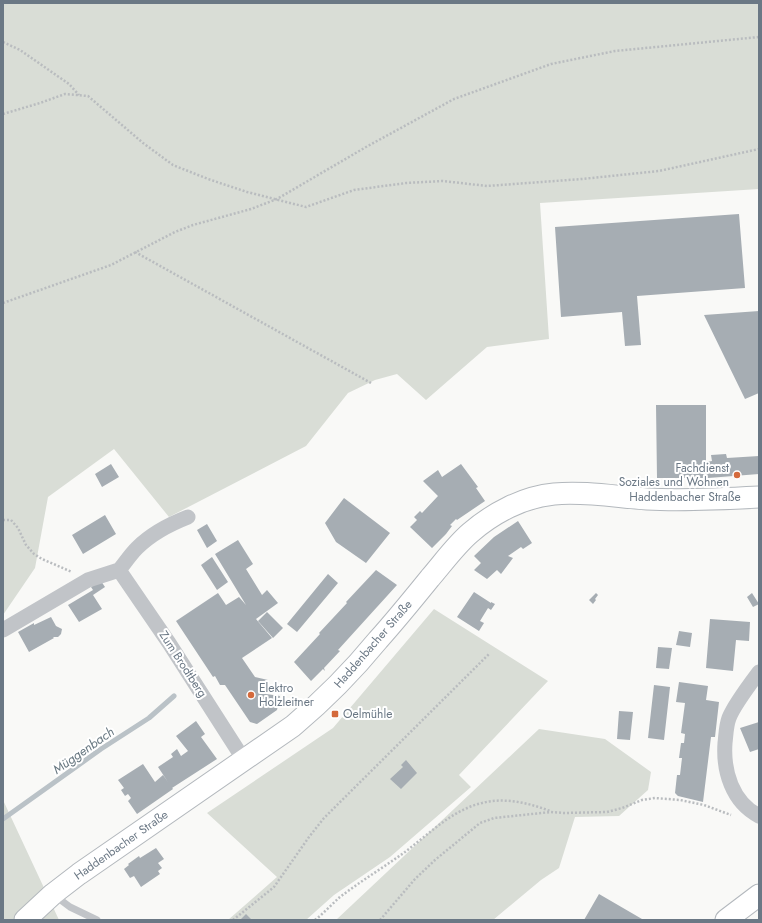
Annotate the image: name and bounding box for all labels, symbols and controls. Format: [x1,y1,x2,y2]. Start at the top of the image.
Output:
place label: Fachdienst Soziales und Wohnen [619,459,729,491]
marker: Fachdienst Soziales und Wohnen [732,470,742,480]
street label: Haddenbacher Straße [629,488,741,506]
street label: Haddenbacher Straße [330,596,416,692]
street label: Zum Brodtberg [155,627,211,701]
place label: Elektro Holzleitner [259,679,315,711]
marker: Elektro Holzleitner [246,690,256,700]
place label: Oelmühle [343,705,392,723]
marker: Oelmühle [330,709,340,719]
water label: Müggenbach [49,722,118,779]
street label: Haddenbacher Straße [70,806,172,884]

